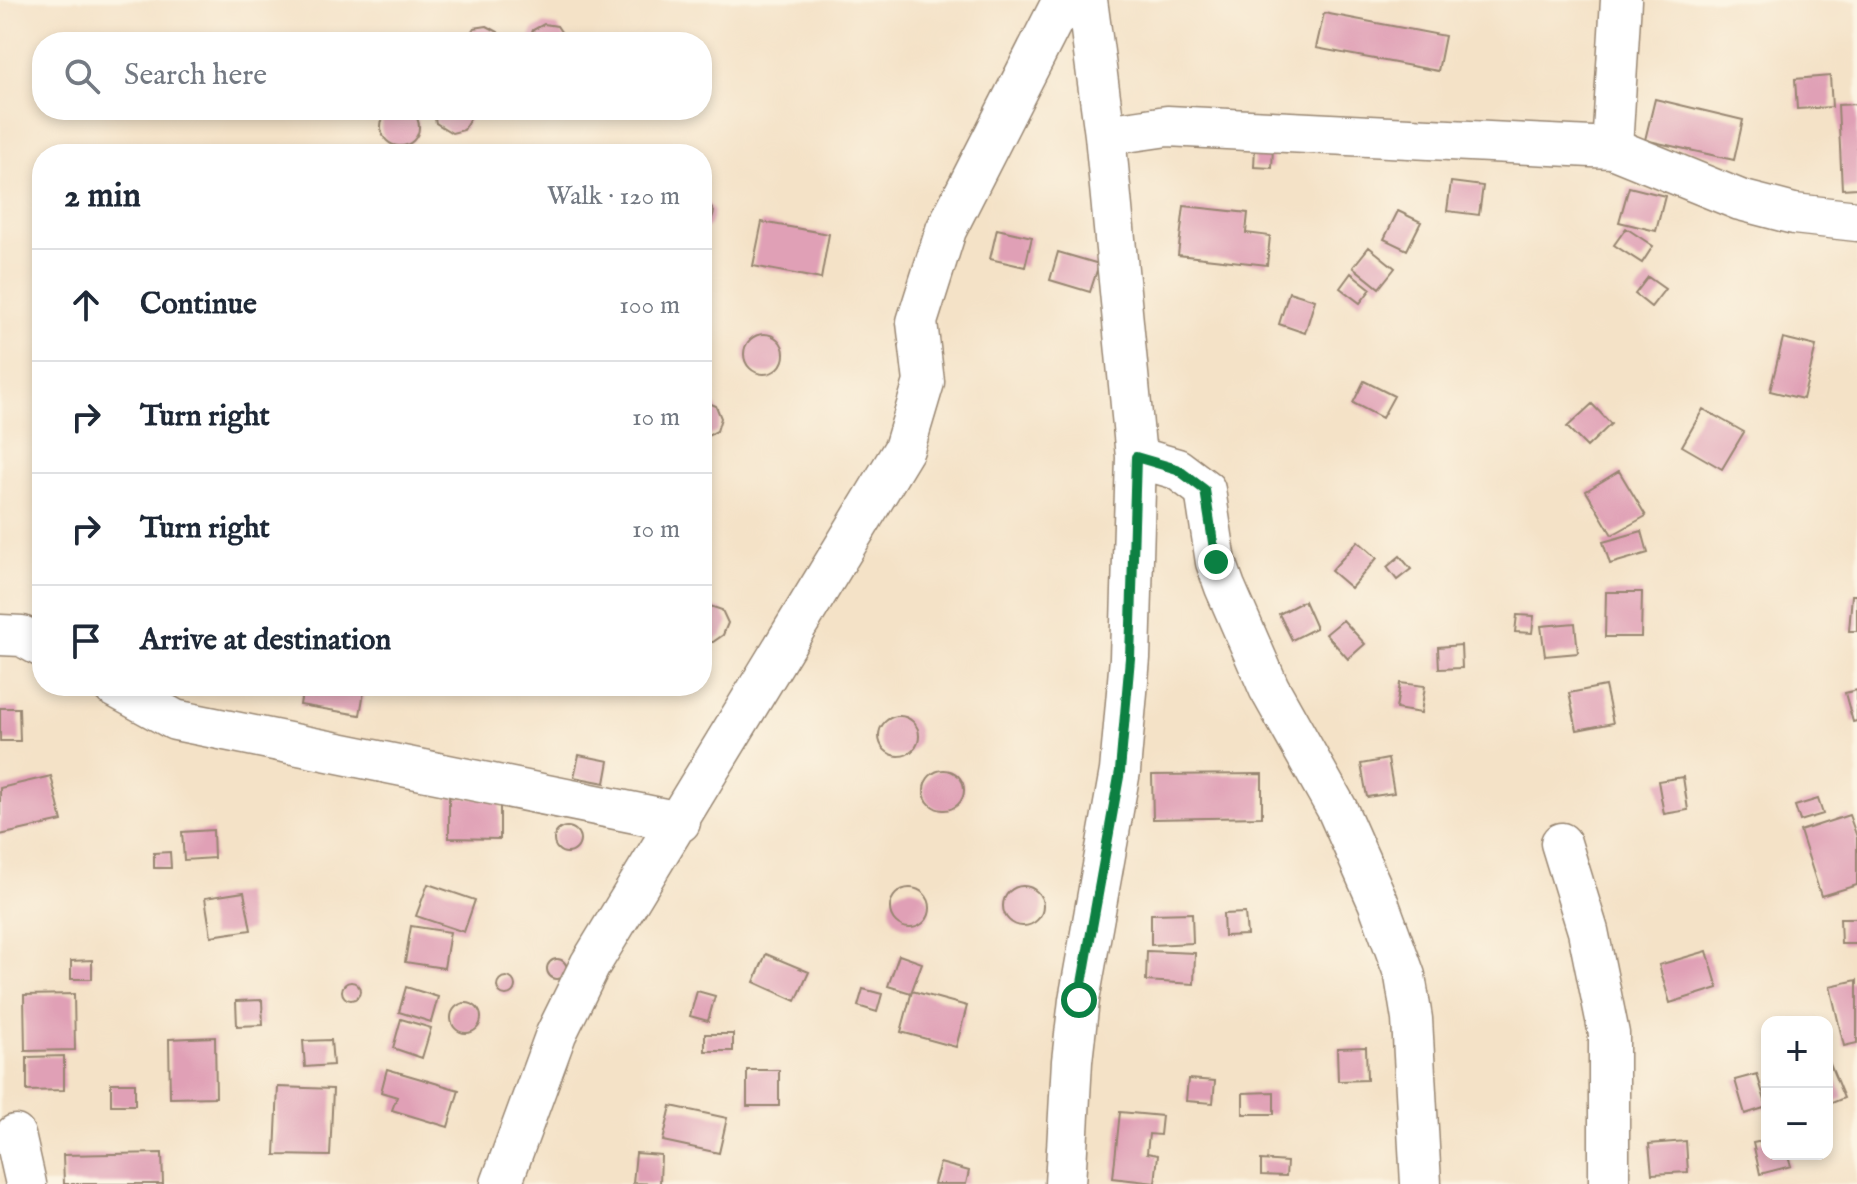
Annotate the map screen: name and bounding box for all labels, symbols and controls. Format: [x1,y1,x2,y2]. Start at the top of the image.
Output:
search box [32,32,712,120]
icon: search [60,54,104,98]
text: Search here [124,57,267,95]
text: 2 min [64,175,141,218]
text: Walk · 120 m [547,180,680,213]
icon: ahead [64,283,108,327]
text: Continue [140,286,257,324]
text: 100 m [619,289,680,322]
icon: right [64,395,108,439]
text: Turn right [140,398,270,436]
text: 10 m [632,401,680,434]
icon: right [64,507,108,551]
text: Turn right [140,510,270,548]
text: 10 m [632,513,680,546]
route end [1198,544,1234,580]
icon: arrive [64,619,108,663]
text: Arrive at destination [140,622,391,660]
route start [1061,982,1097,1018]
map controls [1761,1016,1833,1160]
button: + [1761,1016,1833,1088]
button: − [1761,1088,1833,1160]

